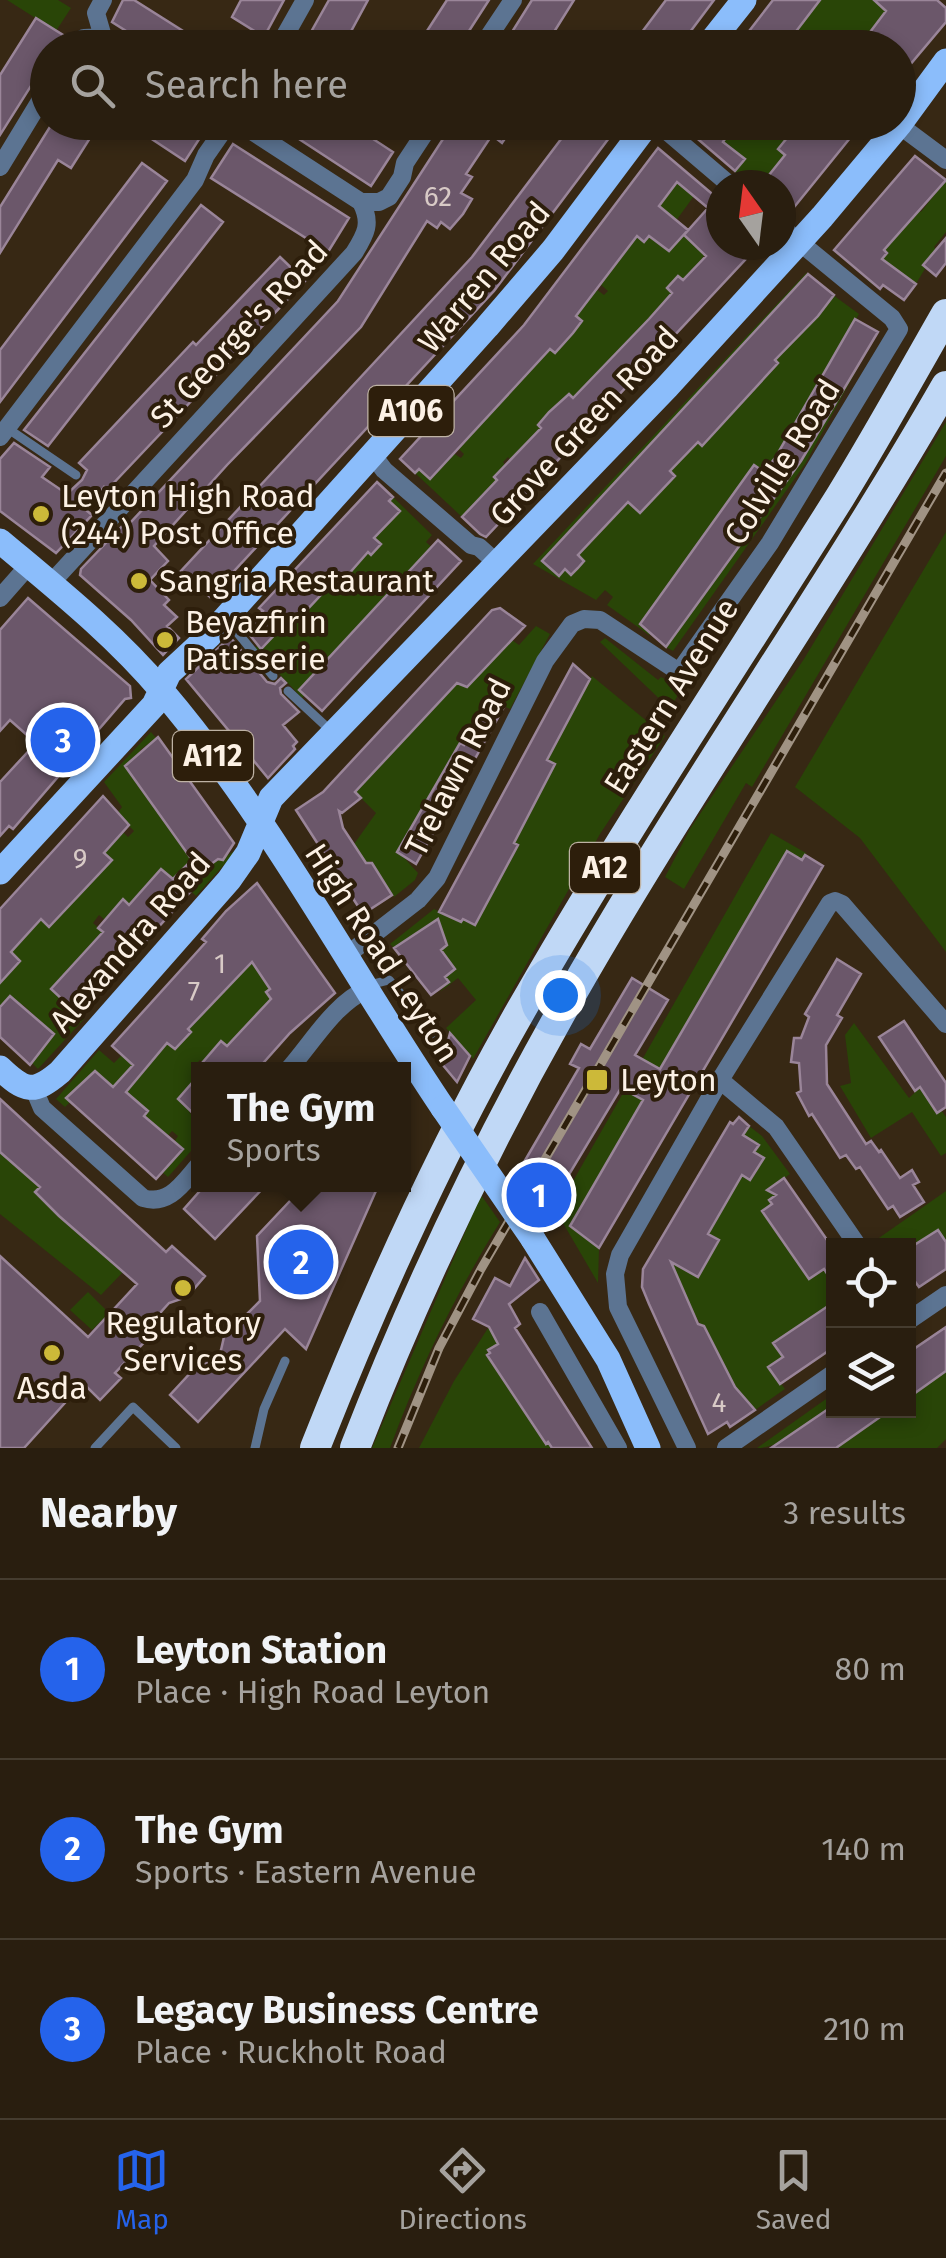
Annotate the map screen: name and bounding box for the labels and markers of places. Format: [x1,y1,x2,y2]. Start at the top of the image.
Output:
place label: Leyton High Road (244) Post Office [61,477,315,552]
marker: Leyton High Road (244) Post Office [30,503,52,525]
place label: Sangria Restaurant [159,562,435,600]
marker: Sangria Restaurant [128,570,150,592]
place label: Beyazfirin Patisserie [185,603,327,678]
marker: Beyazfirin Patisserie [154,629,176,651]
pin: 3 [30,702,96,778]
place label: Leyton [620,1061,717,1099]
marker: Leyton [584,1067,610,1093]
pin: 1 [506,1158,572,1232]
pin: 2 [268,1224,334,1300]
marker: Regulatory Services [172,1277,194,1299]
place label: Regulatory Services [105,1304,261,1379]
marker: Asda [41,1342,63,1364]
place label: Asda [17,1369,87,1407]

